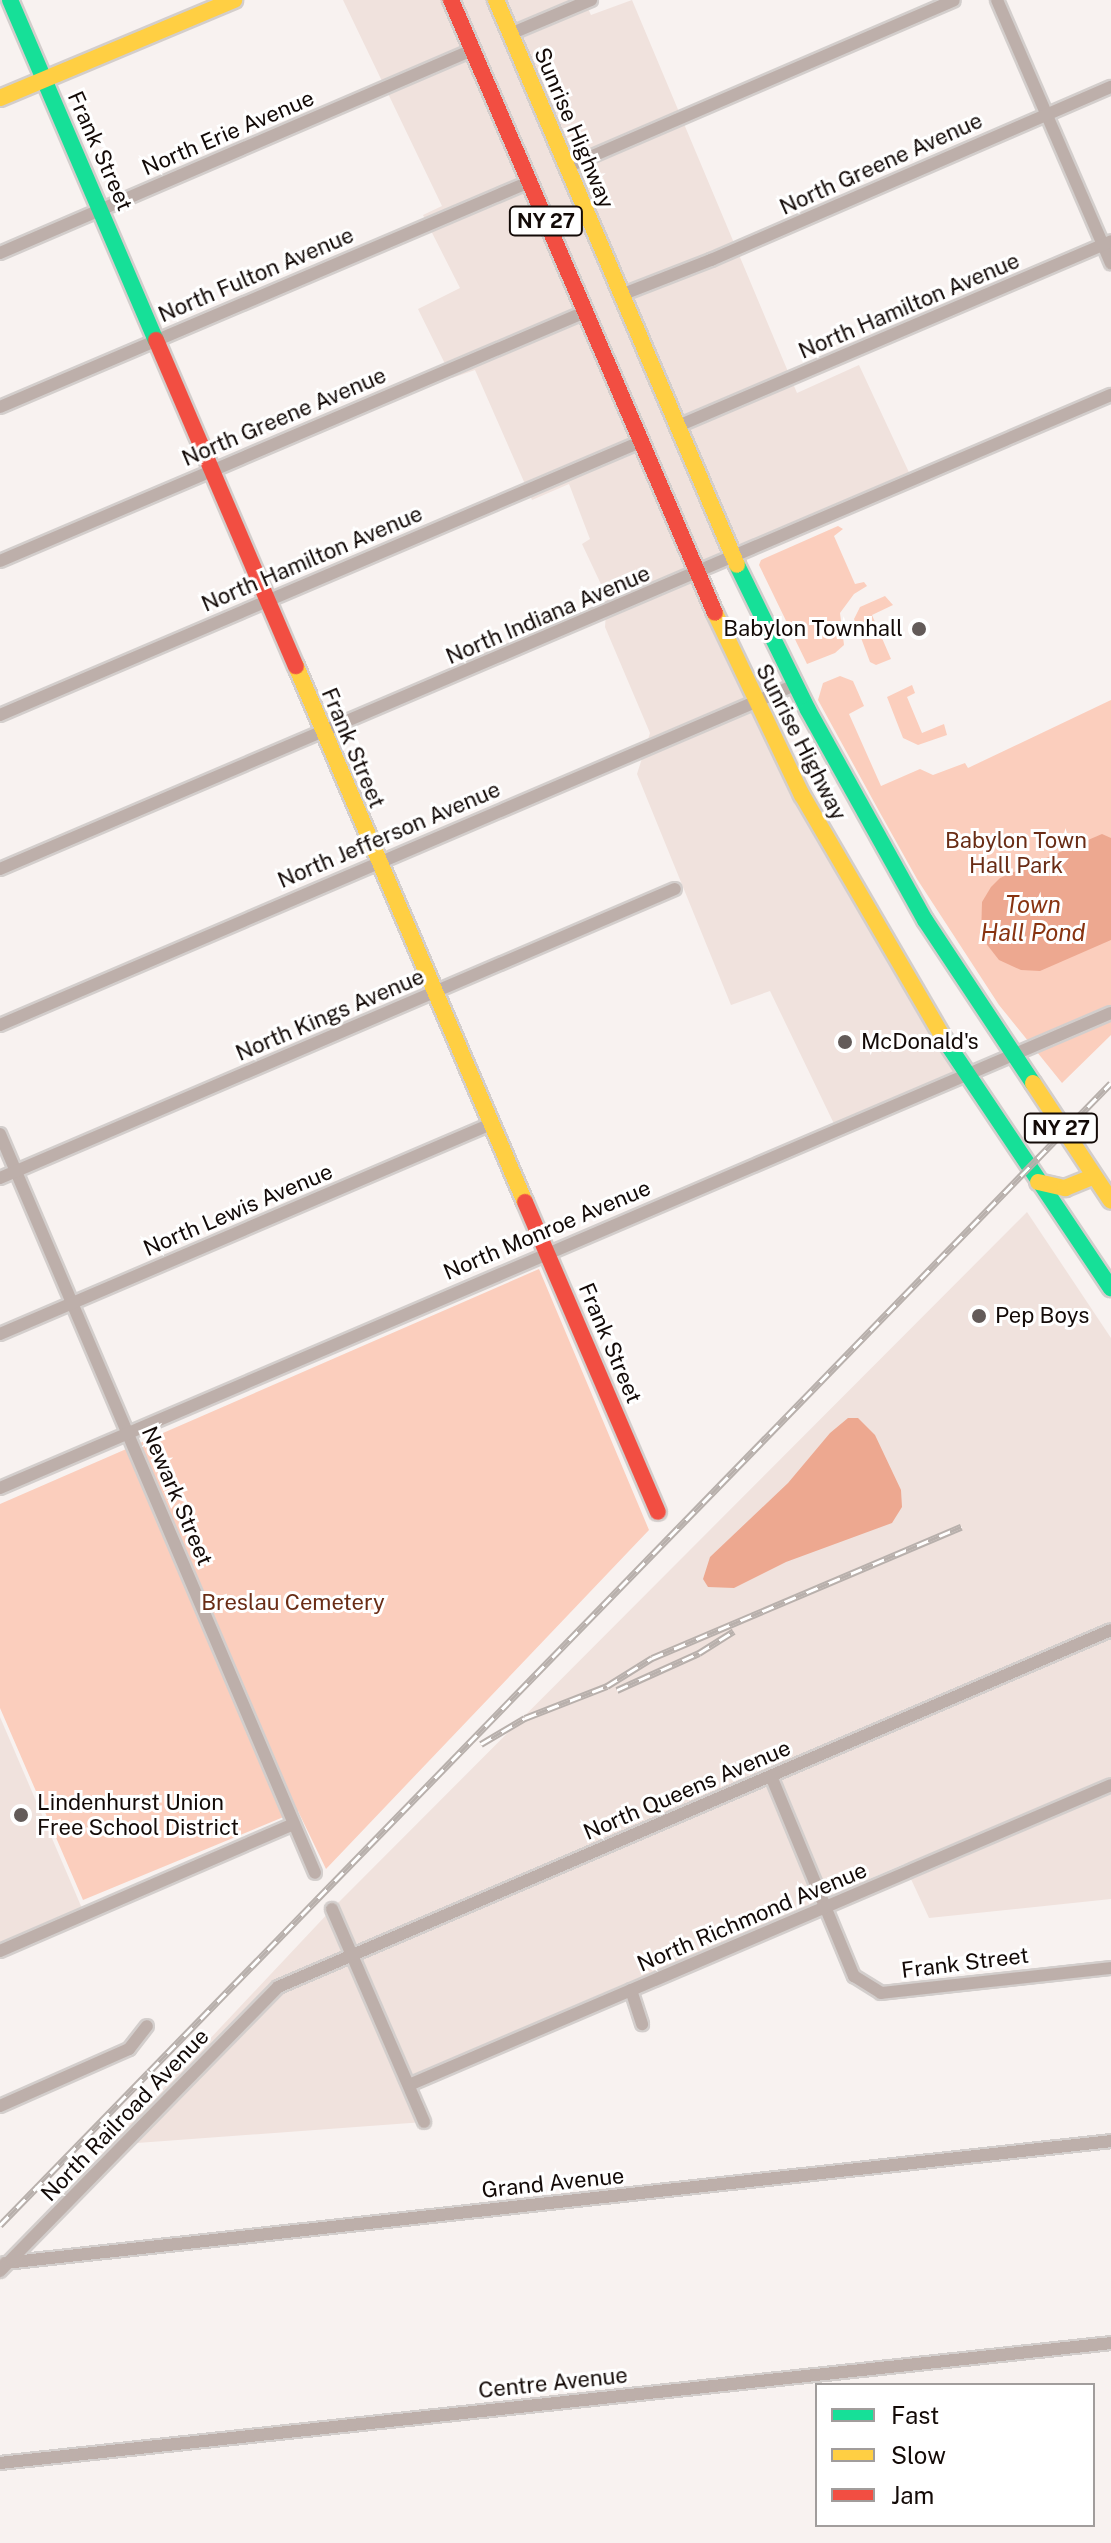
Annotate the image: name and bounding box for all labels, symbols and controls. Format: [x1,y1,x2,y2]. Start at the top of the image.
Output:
street label: Sunrise Highway [528,44,620,212]
street label: North Erie Avenue [138,85,318,181]
street label: Frank Street [62,87,138,215]
street label: North Greene Avenue [775,107,987,221]
road number: NY 27 [508,205,584,237]
street label: North Fulton Avenue [154,222,358,328]
street label: North Hamilton Avenue [795,247,1023,365]
street label: North Greene Avenue [178,362,390,472]
street label: North Hamilton Avenue [198,500,426,618]
street label: North Indiana Avenue [442,560,654,670]
place label: Babylon Townhall [723,616,903,642]
marker: Babylon Townhall [910,620,928,638]
street label: Sunrise Highway [750,659,852,825]
street label: Frank Street [316,684,390,812]
street label: North Jefferson Avenue [274,776,504,894]
park label: Babylon Town Hall Park [945,827,1087,878]
water label: Town Hall Pond [981,891,1085,947]
street label: North Kings Avenue [232,963,428,1067]
place label: McDonald's [861,1029,979,1055]
marker: McDonald's [836,1033,854,1051]
road number: NY 27 [1023,1112,1099,1144]
street label: North Lewis Avenue [139,1158,337,1262]
street label: North Monroe Avenue [439,1174,655,1286]
street label: Frank Street [573,1279,647,1407]
place label: Pep Boys [995,1303,1090,1329]
marker: Pep Boys [970,1307,988,1325]
street label: Newark Street [136,1423,218,1569]
park label: Breslau Cemetery [201,1590,385,1616]
street label: North Queens Avenue [579,1734,795,1846]
place label: Lindenhurst Union Free School District [37,1789,239,1840]
marker: Lindenhurst Union Free School District [12,1806,30,1824]
street label: North Richmond Avenue [633,1857,871,1977]
street label: Frank Street [900,1942,1030,1984]
street label: North Railroad Avenue [36,2023,214,2207]
street label: Grand Avenue [480,2162,626,2204]
street label: Centre Avenue [477,2362,629,2404]
legend [815,2383,1095,2527]
text: Fast [891,2401,939,2429]
text: Slow [891,2441,946,2469]
text: Jam [891,2481,934,2509]

